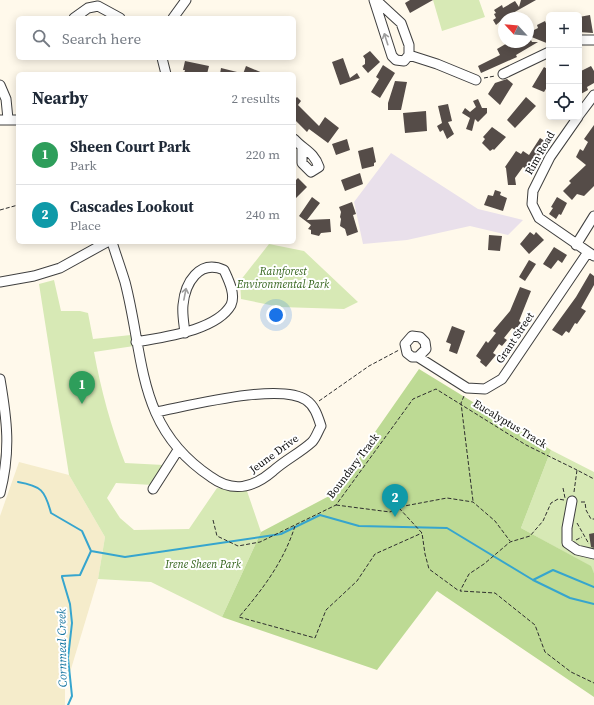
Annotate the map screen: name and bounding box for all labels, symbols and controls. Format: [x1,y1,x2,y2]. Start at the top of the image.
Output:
north arrow [498,12,534,48]
map controls [546,12,582,120]
button: + [546,12,582,48]
search box [16,16,296,60]
icon: search [30,27,52,49]
text: Search here [62,28,141,49]
one-way arrow [382,33,389,46]
button: − [546,48,582,84]
button: locate [546,84,582,120]
text: Nearby [32,86,88,110]
text: 2 results [232,90,280,107]
street label: Rim Road [522,128,559,177]
text: Sheen Court Park [70,136,190,157]
text: 1 [41,146,49,163]
text: 220 m [246,146,280,163]
text: Park [70,157,97,174]
text: Cascades Lookout [70,196,194,217]
text: 2 [41,206,49,223]
text: 240 m [246,206,280,223]
text: Place [70,217,101,234]
park label: Rainforest Environmental Park [236,264,330,292]
one-way arrow [181,288,189,301]
your location [266,305,286,325]
street label: Grant Street [492,309,538,367]
pin: 1 [69,371,95,404]
street label: Eucalyptus Track [470,396,551,452]
street label: Boundary Track [324,430,383,502]
street label: Jeune Drive [246,431,302,477]
pin: 2 [382,484,408,517]
park label: Irene Sheen Park [164,557,242,572]
water label: Cornmeal Creek [53,608,71,687]

